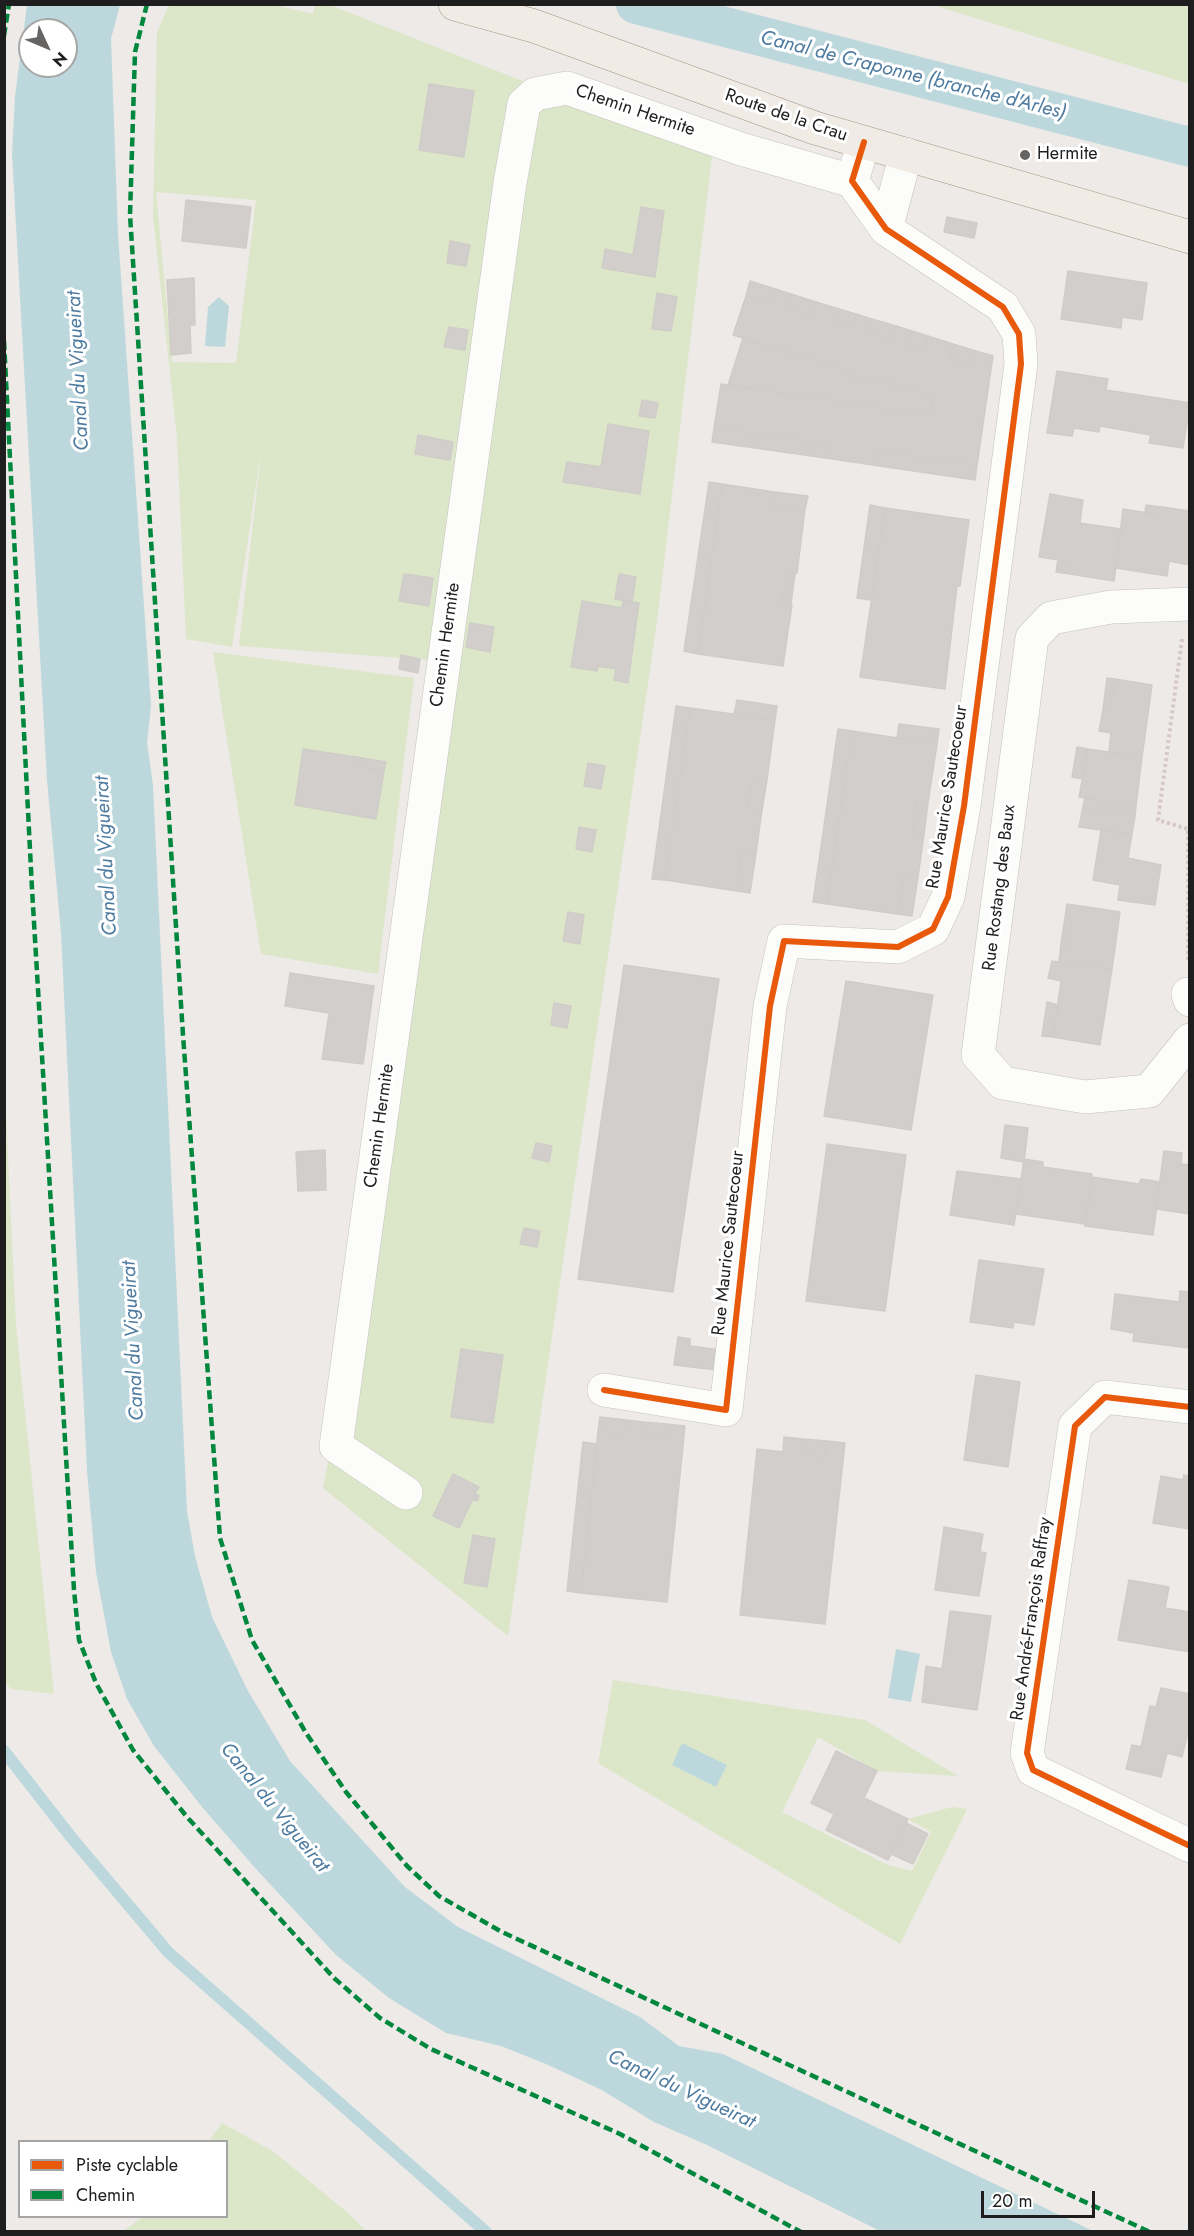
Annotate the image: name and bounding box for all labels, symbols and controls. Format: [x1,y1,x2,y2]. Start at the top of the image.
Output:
north arrow [18,18,78,78]
water label: Canal de Craponne (branche d'Arles) [758,26,1068,126]
text: N [47,47,73,72]
street label: Chemin Hermite [572,80,698,142]
street label: Route de la Crau [722,85,850,147]
place label: Hermite [1037,144,1098,166]
marker: Hermite [1018,148,1032,162]
water label: Canal du Vigueirat [63,291,95,451]
street label: Chemin Hermite [427,581,465,709]
street label: Rue Maurice Sautecoeur [923,704,973,890]
water label: Canal du Vigueirat [91,776,123,936]
street label: Rue Rostang des Baux [979,804,1021,972]
street label: Chemin Hermite [361,1062,399,1190]
street label: Rue Maurice Sautecoeur [709,1149,749,1337]
water label: Canal du Vigueirat [118,1261,150,1421]
street label: Rue André-François Raffray [1007,1516,1057,1722]
water label: Canal du Vigueirat [214,1738,334,1878]
water label: Canal du Vigueirat [603,2045,759,2135]
legend [18,2140,228,2218]
text: Piste cyclable [76,2152,178,2178]
scale bar [984,2179,1098,2217]
text: Chemin [76,2182,135,2208]
text: 20 m [992,2188,1032,2214]

